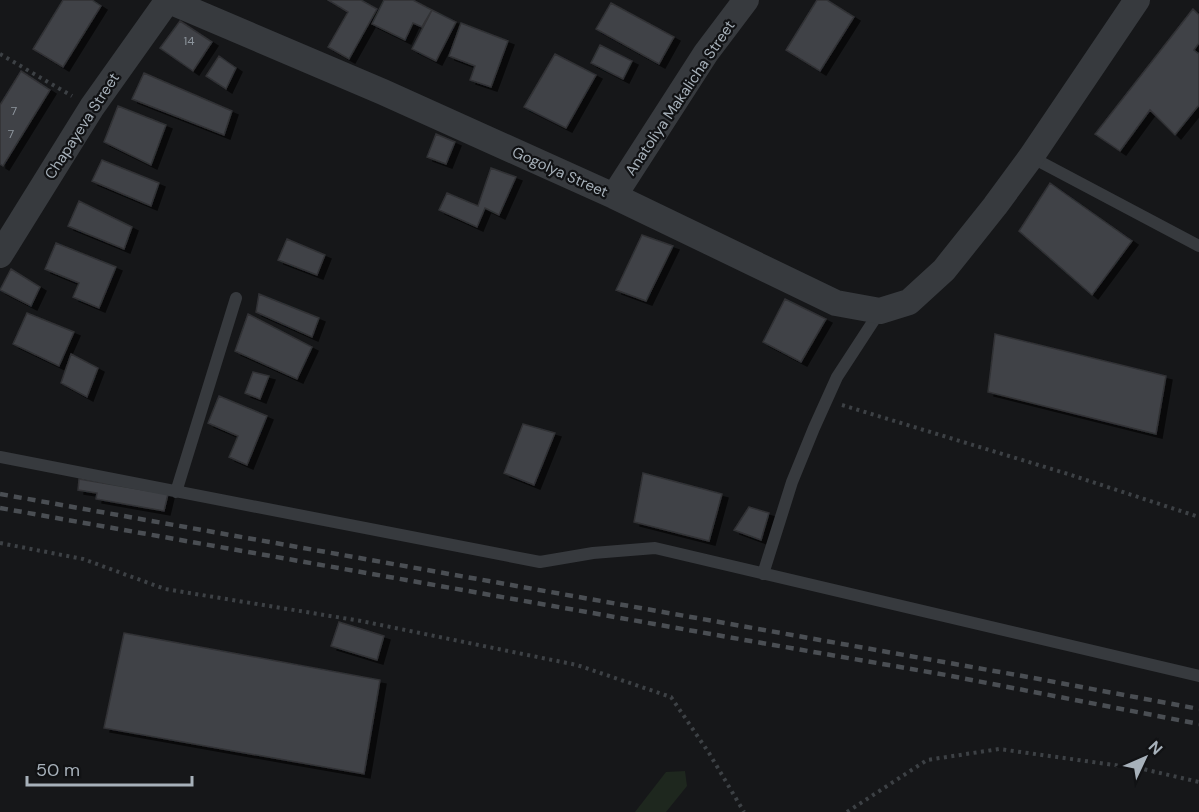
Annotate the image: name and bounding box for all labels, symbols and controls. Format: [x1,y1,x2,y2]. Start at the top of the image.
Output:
street label: Anatoliya Makalicha Street [620,16,740,180]
house number: 14 [183,33,195,49]
street label: Chapayeva Street [40,69,124,183]
house number: 7 [11,103,17,119]
house number: 7 [8,126,14,142]
street label: Gogolya Street [509,142,611,202]
north arrow [1115,728,1175,788]
text: N [1144,736,1167,759]
scale bar [27,749,192,787]
text: 50 m [36,758,80,782]

